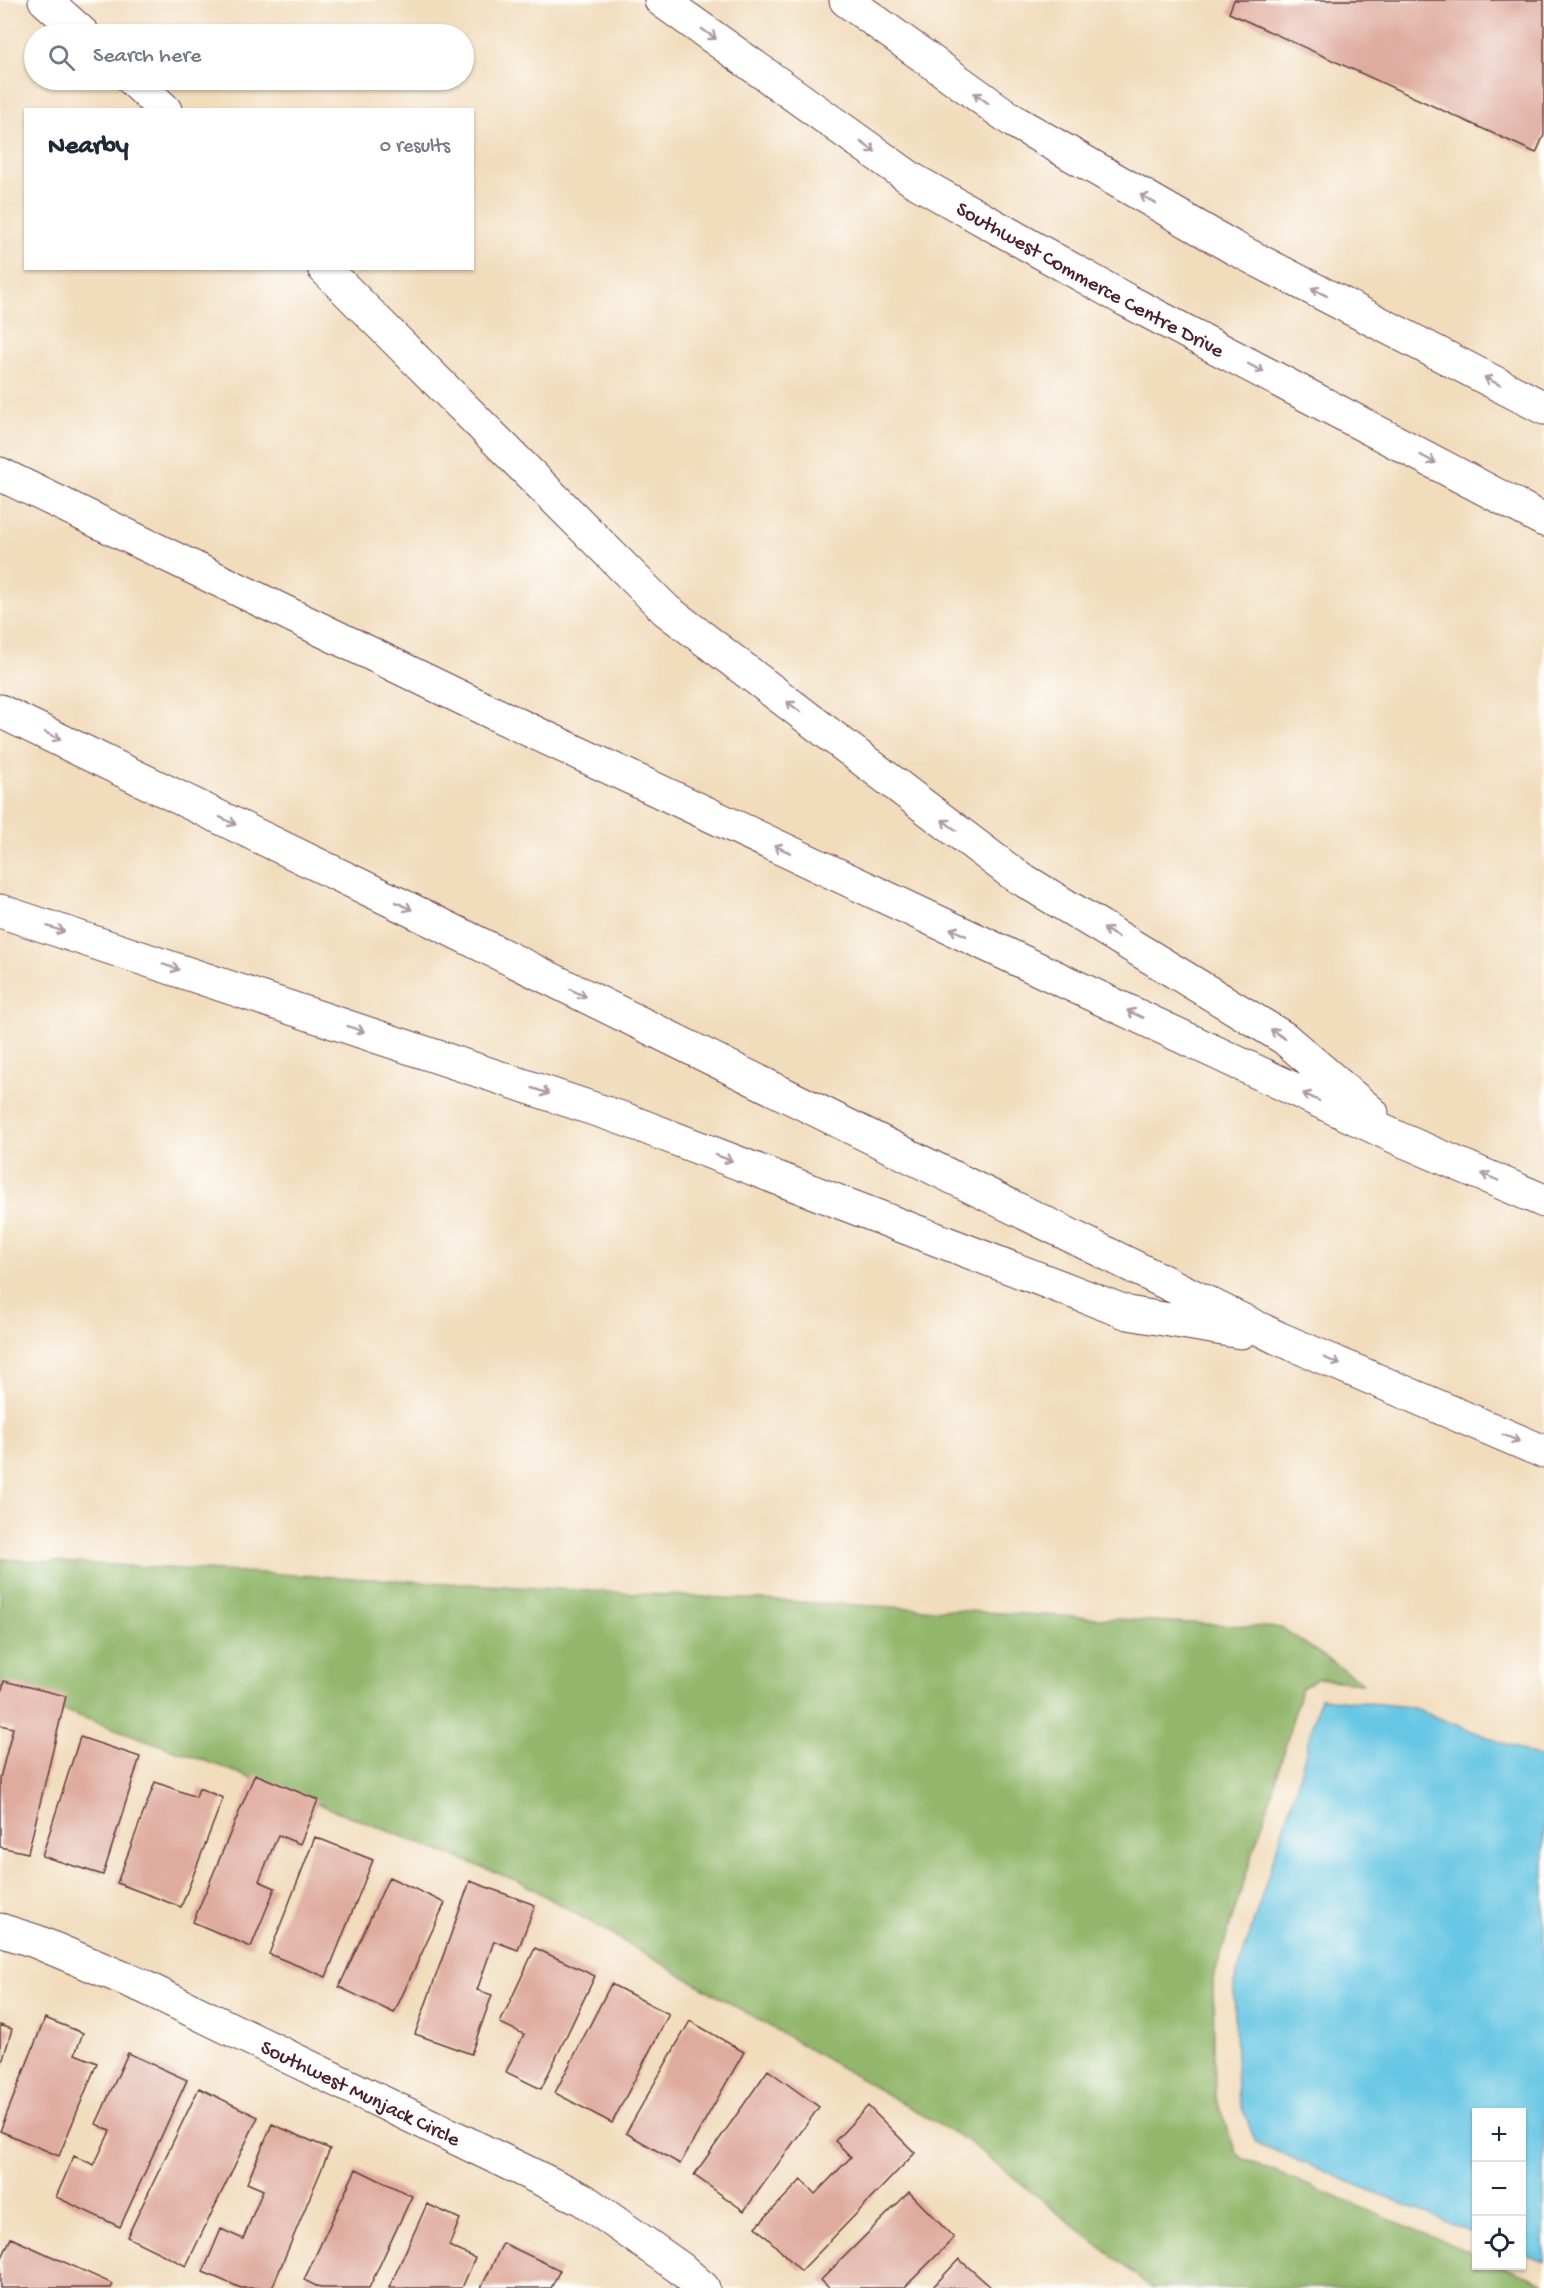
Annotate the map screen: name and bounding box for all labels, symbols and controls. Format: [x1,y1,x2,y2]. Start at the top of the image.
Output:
search box [24,24,474,90]
one-way arrow [700,28,716,40]
icon: search [45,41,78,74]
text: Search here [93,44,201,70]
one-way arrow [973,91,989,104]
text: Nearby [48,132,129,163]
text: 0 results [380,136,450,159]
one-way arrow [859,141,875,153]
one-way arrow [1139,192,1156,204]
street label: Southwest Commerce Centre Drive [951,198,1228,366]
one-way arrow [1310,286,1328,297]
one-way arrow [1246,363,1264,374]
one-way arrow [1484,375,1501,387]
one-way arrow [1419,453,1436,465]
one-way arrow [786,700,802,713]
one-way arrow [43,731,61,742]
one-way arrow [219,816,237,828]
one-way arrow [941,818,957,831]
one-way arrow [773,842,791,854]
one-way arrow [394,901,412,913]
one-way arrow [46,924,65,935]
one-way arrow [950,925,968,937]
one-way arrow [1103,926,1120,938]
one-way arrow [161,963,180,974]
one-way arrow [569,987,587,999]
one-way arrow [1126,1008,1144,1020]
one-way arrow [346,1025,365,1036]
one-way arrow [1269,1028,1286,1041]
one-way arrow [531,1087,550,1098]
one-way arrow [1303,1091,1321,1103]
one-way arrow [714,1153,733,1164]
one-way arrow [1482,1171,1500,1183]
one-way arrow [1323,1357,1341,1368]
one-way arrow [1502,1433,1520,1444]
street label: Southwest Munjack Circle [256,2036,464,2154]
map controls [1472,2108,1526,2270]
button: + [1472,2108,1526,2162]
button: − [1472,2162,1526,2216]
button: locate [1472,2216,1526,2270]

